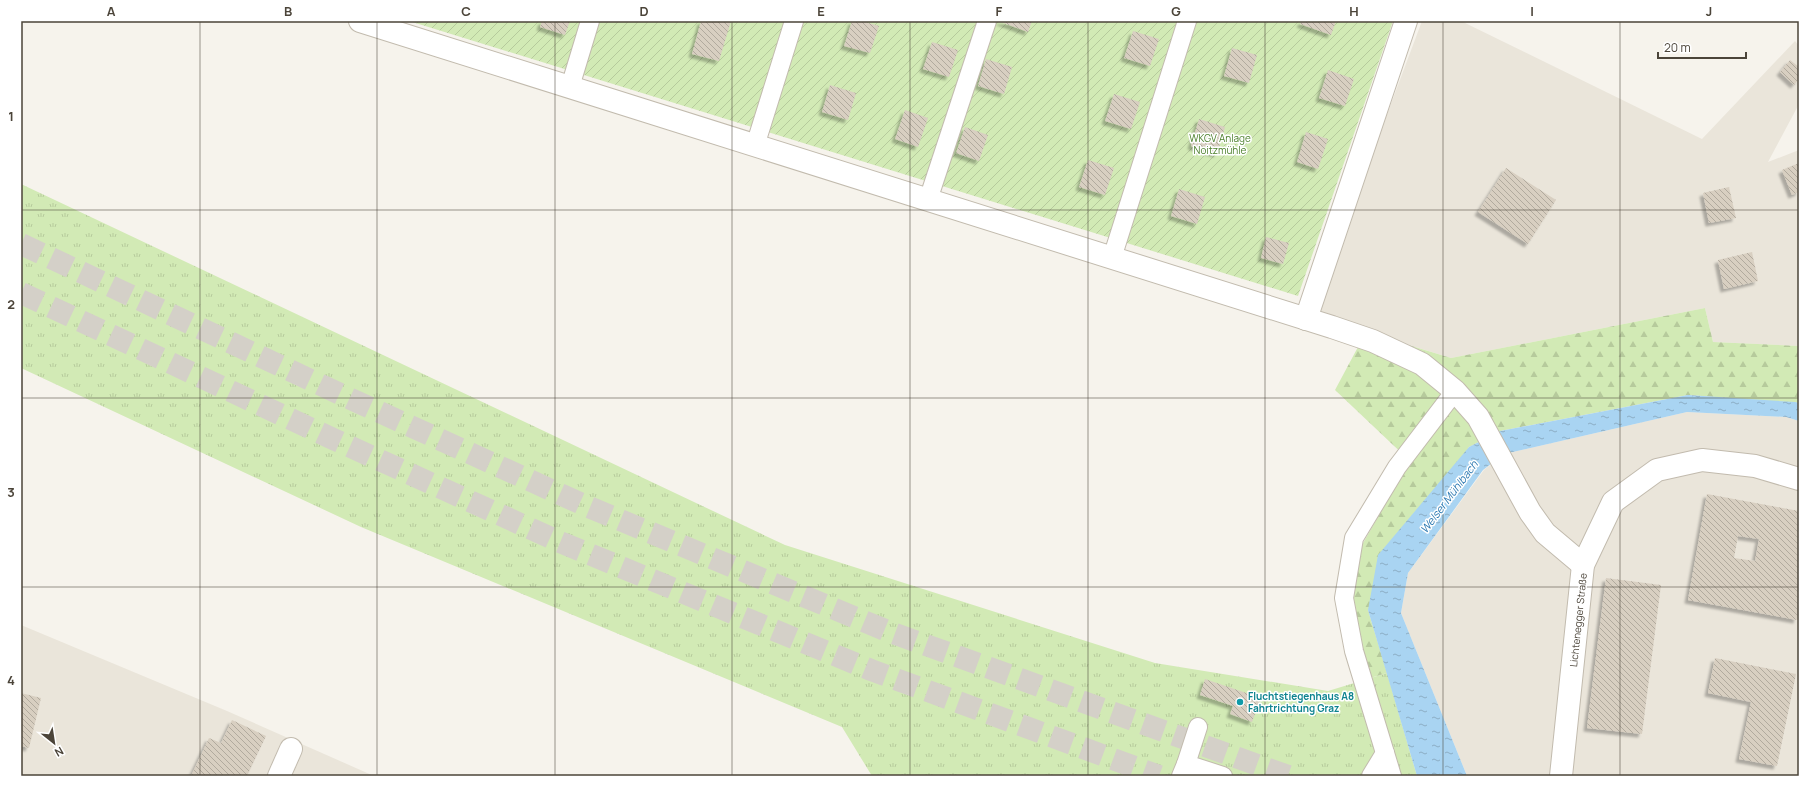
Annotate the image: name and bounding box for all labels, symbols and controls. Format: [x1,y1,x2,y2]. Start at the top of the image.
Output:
text: A [107,2,116,20]
text: B [284,2,292,20]
text: C [461,2,471,20]
text: D [639,2,649,20]
text: E [817,2,825,20]
text: F [996,2,1003,20]
text: G [1171,2,1181,20]
text: H [1349,2,1359,20]
text: I [1530,2,1534,20]
text: J [1706,2,1712,20]
scale bar [1658,34,1746,60]
text: 20 m [1664,39,1691,56]
text: 1 [8,107,14,125]
park label: WKGV Anlage Noitzmühle [1189,131,1251,157]
text: 2 [7,295,15,313]
water label: Welser Mühlbach [1416,457,1481,536]
text: 3 [7,483,15,501]
street label: Lichtenegger Straße [1566,572,1590,668]
text: 4 [7,671,15,689]
place label: Fluchtstiegenhaus A8 Fahrtrichtung Graz [1248,689,1354,715]
marker: Fluchtstiegenhaus A8 Fahrtrichtung Graz [1235,697,1245,707]
north arrow [34,723,74,763]
text: N [52,744,66,761]

